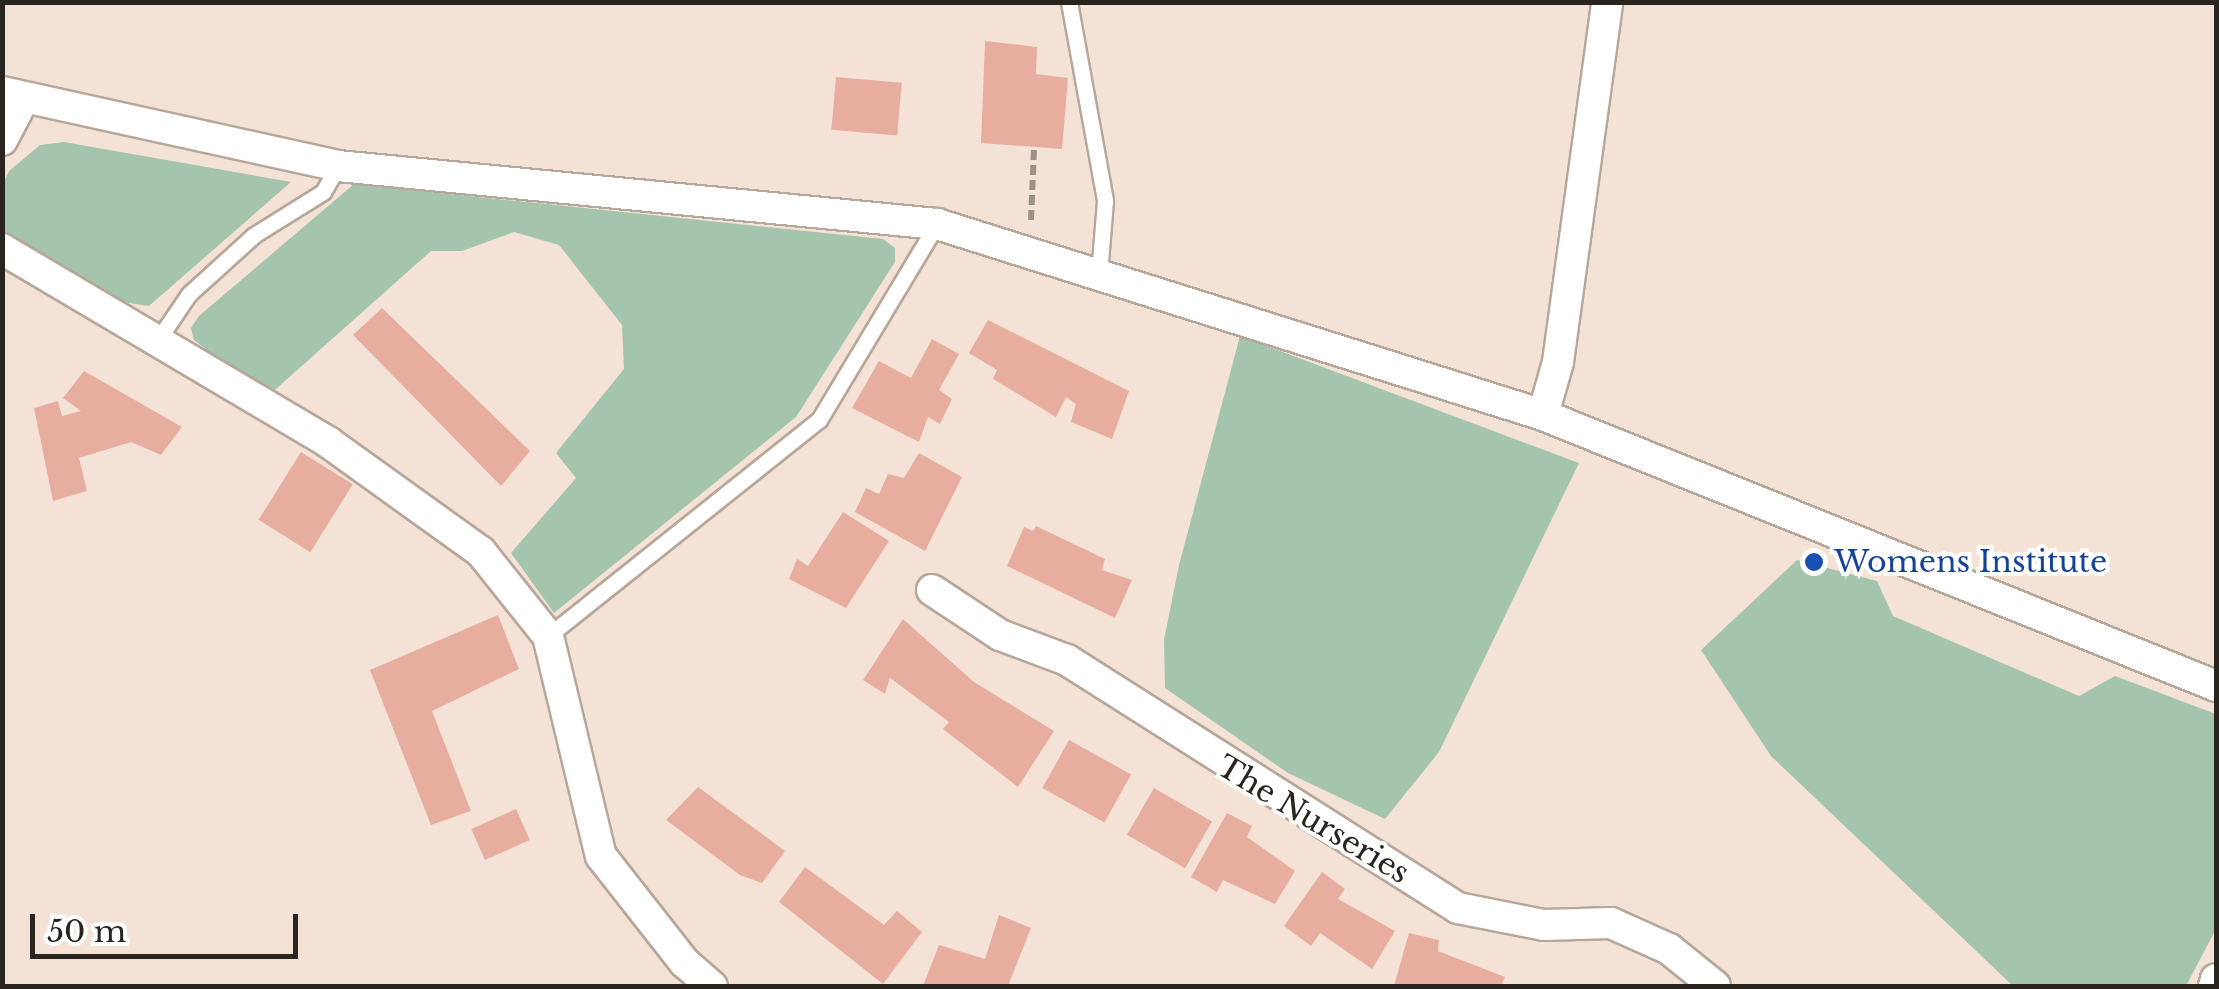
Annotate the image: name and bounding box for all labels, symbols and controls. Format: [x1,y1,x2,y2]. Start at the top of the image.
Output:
place label: Womens Institute [1834,544,2107,580]
marker: Womens Institute [1803,551,1825,573]
street label: The Nurseries [1211,749,1415,891]
scale bar [35,894,302,956]
text: 50 m [47,913,126,950]

